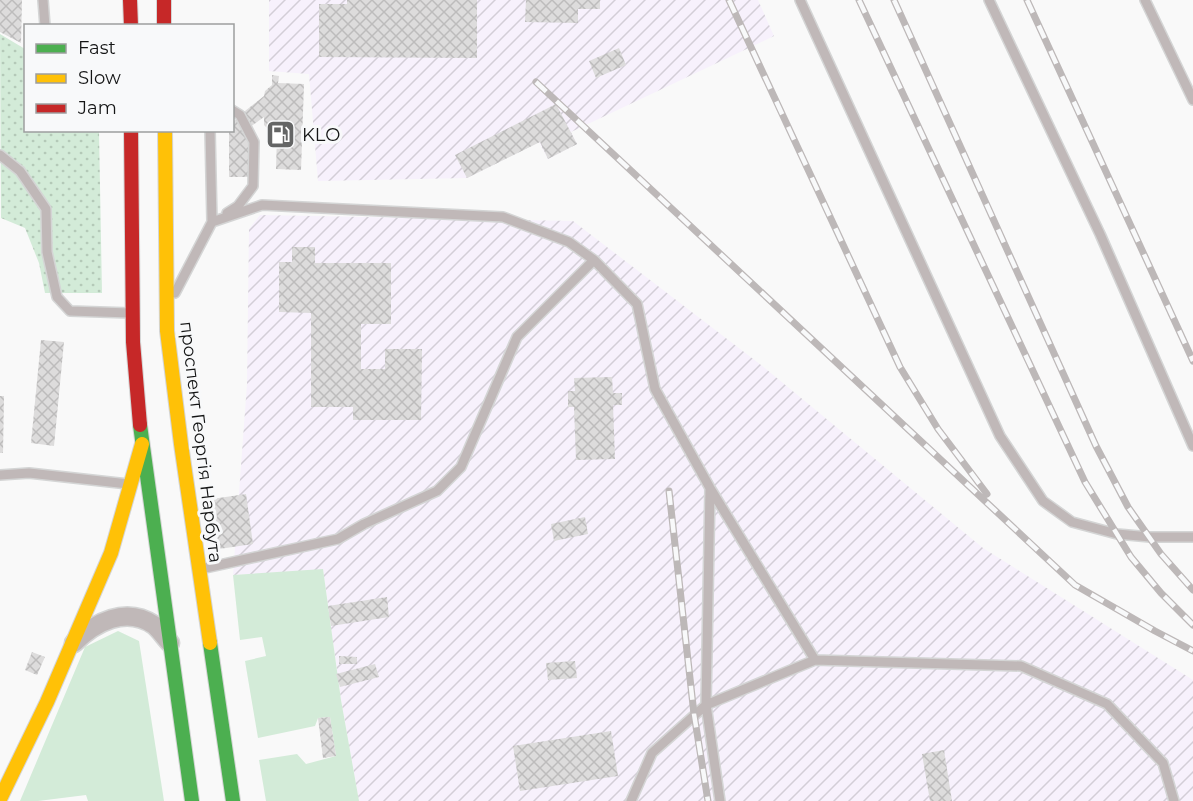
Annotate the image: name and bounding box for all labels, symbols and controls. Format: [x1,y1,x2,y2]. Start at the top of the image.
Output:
legend [24,24,234,132]
text: Fast [78,37,116,59]
text: Slow [78,67,121,89]
text: Jam [77,97,117,119]
fuel station icon: KLO [265,119,297,151]
place label: KLO [302,124,340,146]
street label: проспект Георгія Нарбута [175,320,227,564]

